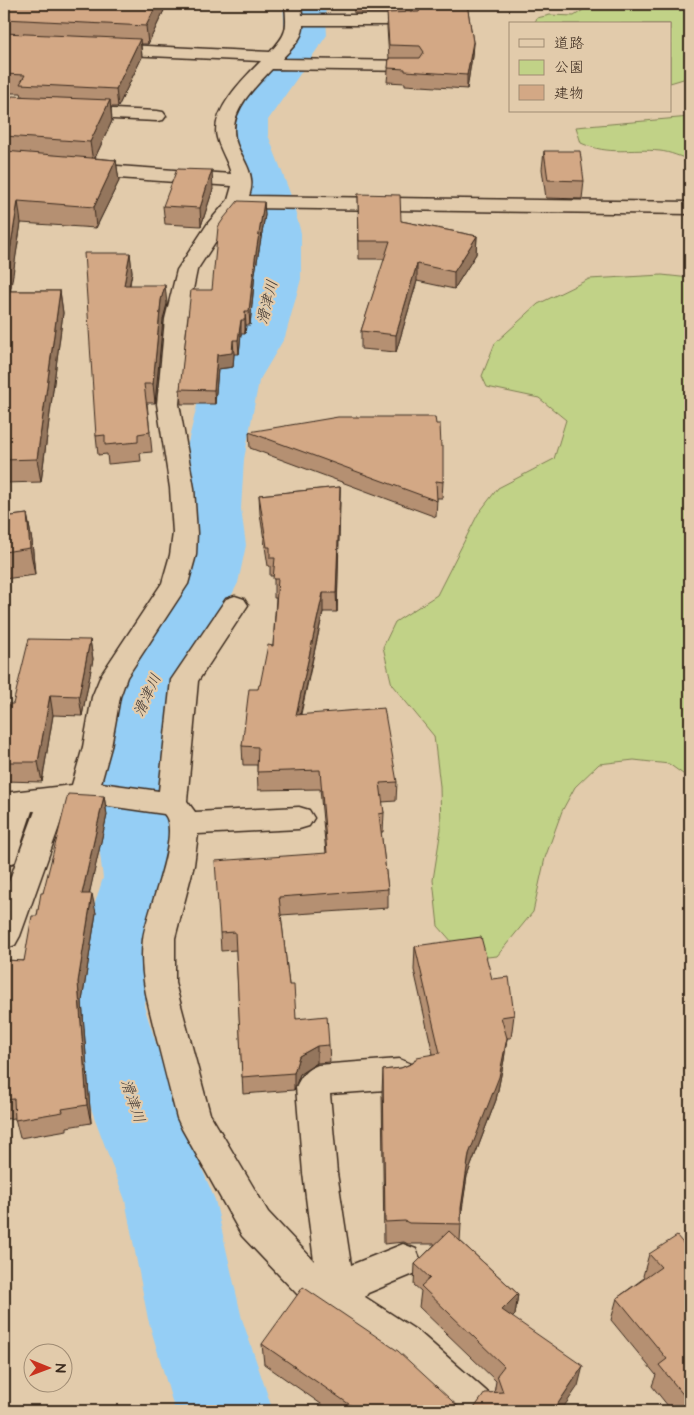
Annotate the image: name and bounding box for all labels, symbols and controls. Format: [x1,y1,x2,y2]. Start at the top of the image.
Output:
legend [509,22,672,112]
text: 道路 [554,33,584,54]
text: 公園 [554,57,584,78]
text: 建物 [554,83,584,104]
water label: 滑津川 [252,278,283,327]
water label: 滑津川 [128,670,166,720]
water label: 滑津川 [115,1076,150,1126]
north arrow [22,1342,72,1392]
text: N [50,1364,70,1373]

